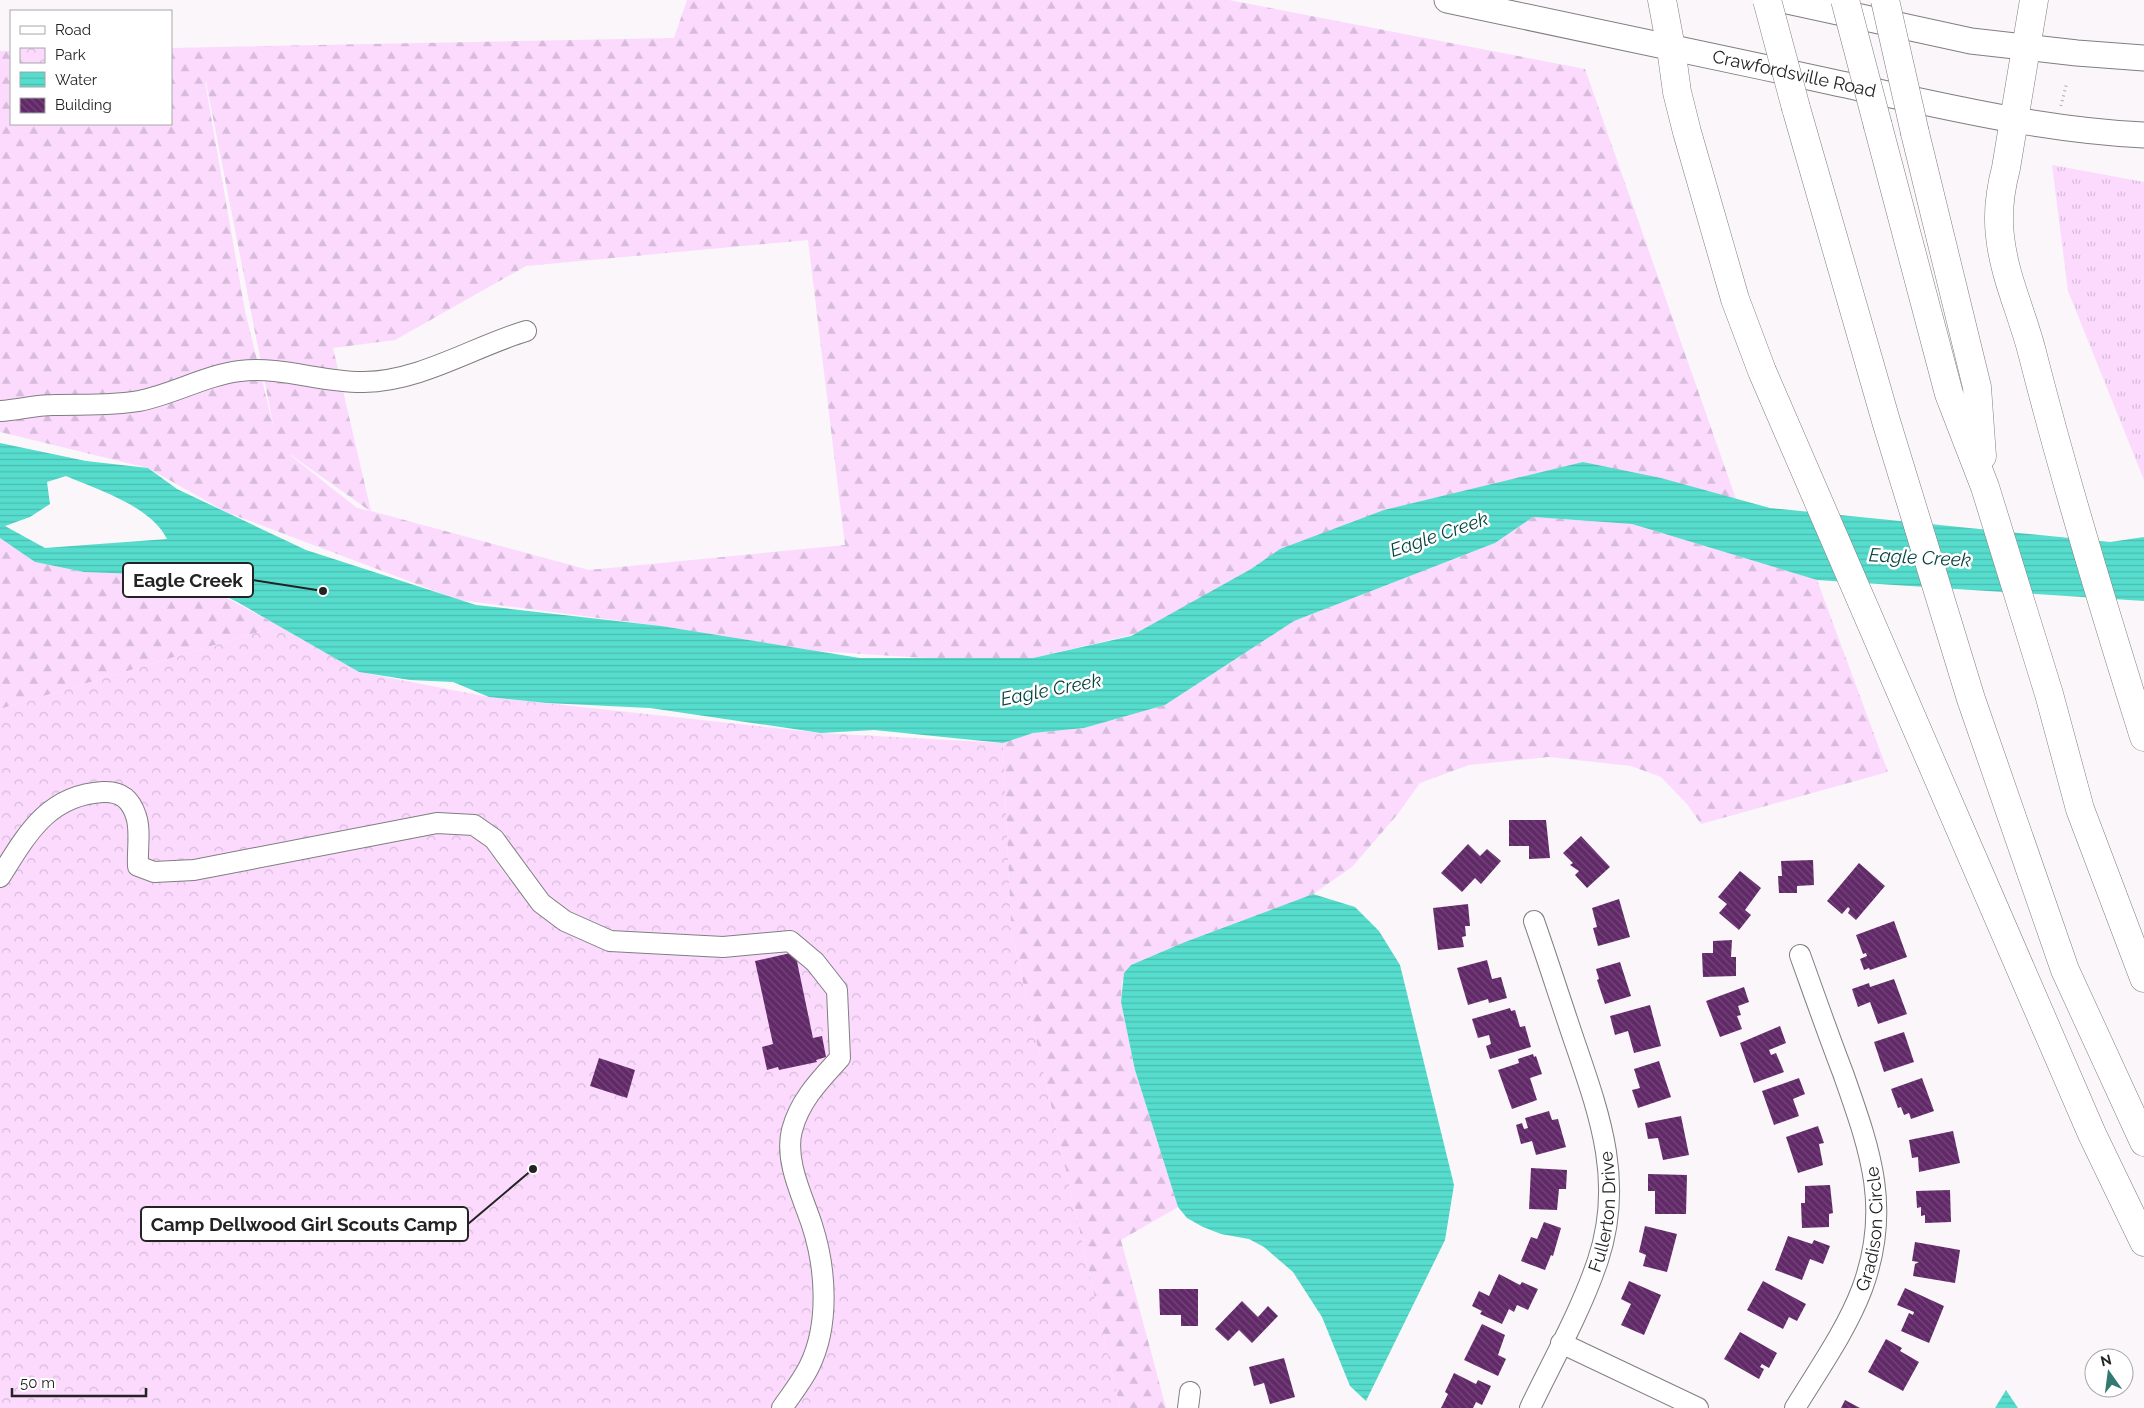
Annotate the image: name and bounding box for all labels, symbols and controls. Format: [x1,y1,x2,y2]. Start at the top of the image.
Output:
legend [10,10,172,125]
text: Road [55,21,91,39]
street label: Crawfordsville Road [1711,45,1878,101]
text: Park [55,46,86,64]
text: Water [55,71,98,89]
text: Building [55,96,112,114]
water label: Eagle Creek [1387,507,1491,561]
water label: Eagle Creek [1868,543,1972,571]
callout: Eagle Creek [123,563,253,597]
text: Eagle Creek [133,569,243,591]
water label: Eagle Creek [999,668,1103,710]
street label: Fullerton Drive [1584,1149,1619,1275]
street label: Gradison Circle [1851,1165,1886,1294]
callout: Camp Dellwood Girl Scouts Camp [141,1207,468,1241]
text: Camp Dellwood Girl Scouts Camp [151,1213,457,1235]
north arrow [2084,1348,2134,1398]
text: N [2099,1351,2113,1369]
scale bar [12,1366,146,1398]
text: 50 m [20,1374,55,1392]

